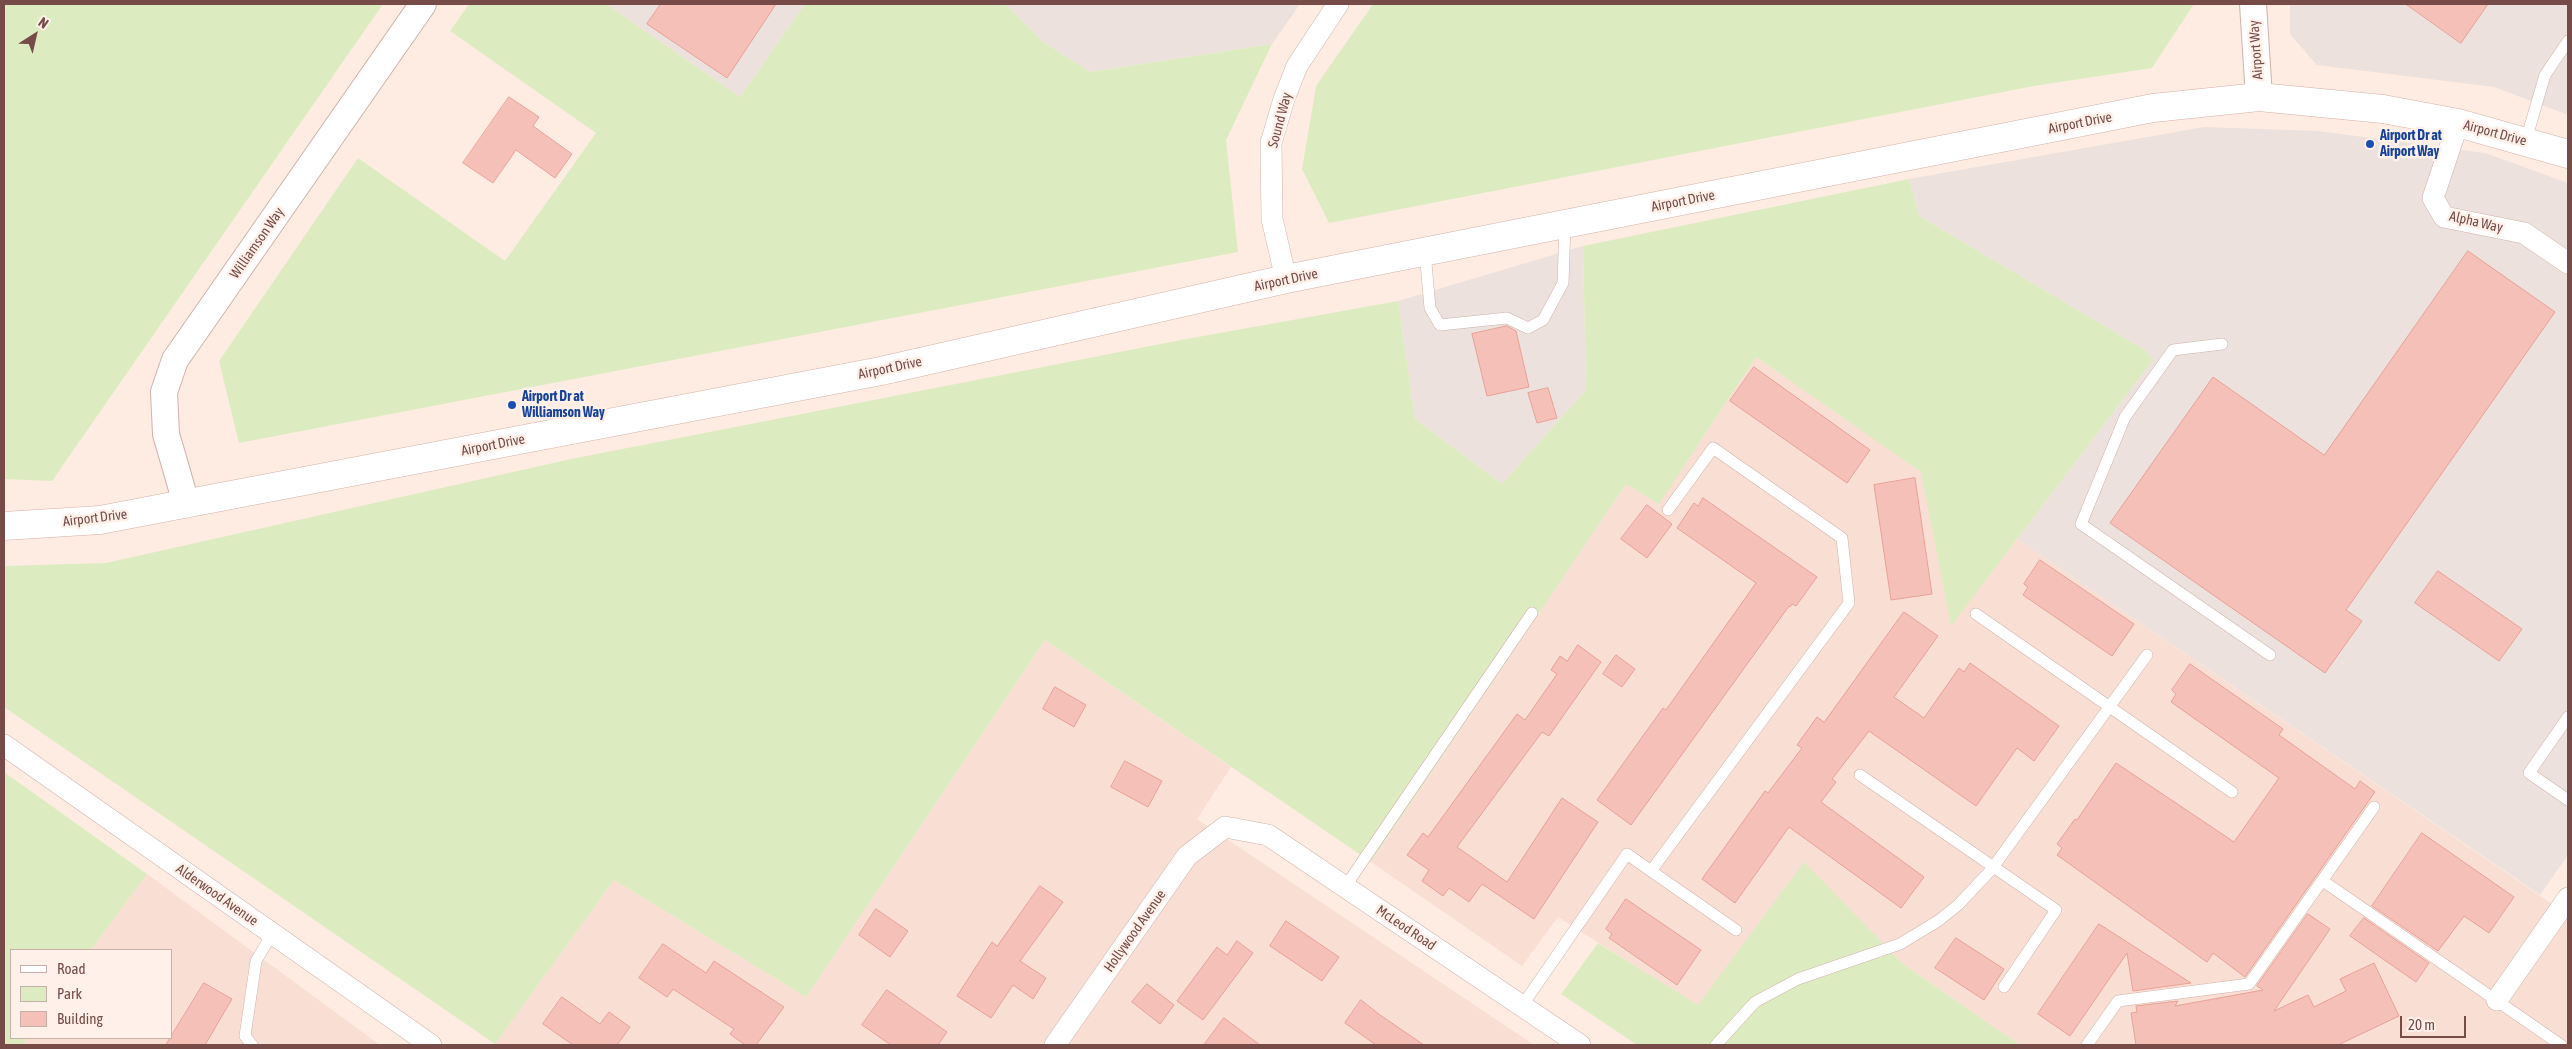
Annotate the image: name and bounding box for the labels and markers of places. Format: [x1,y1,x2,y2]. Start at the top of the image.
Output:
place label: Airport Dr at Airport Way [2380,128,2442,160]
marker: Airport Dr at Airport Way [2364,138,2376,150]
place label: Airport Dr at Williamson Way [522,389,605,422]
marker: Airport Dr at Williamson Way [506,399,518,411]

